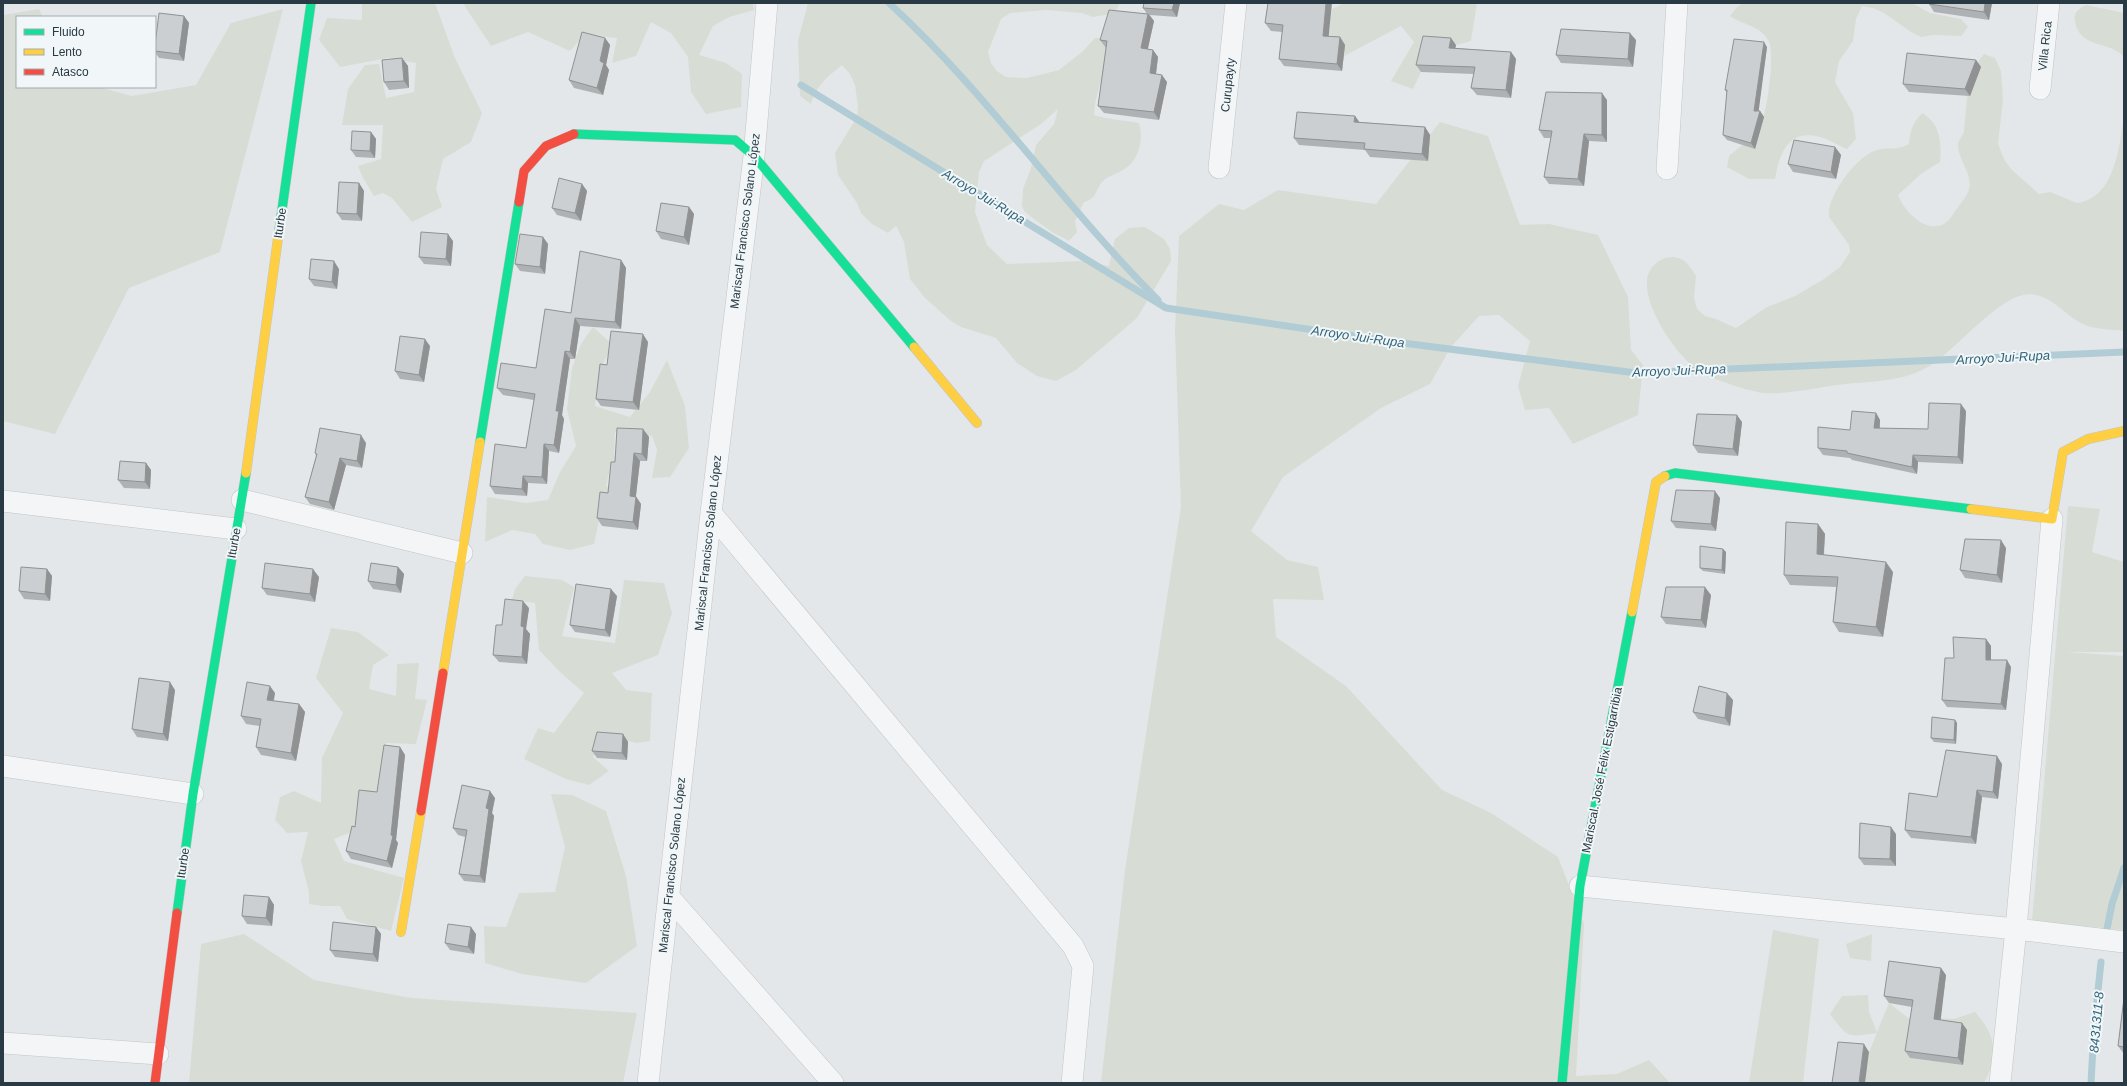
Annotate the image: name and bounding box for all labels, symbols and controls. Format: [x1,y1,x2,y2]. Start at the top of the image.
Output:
legend [16,16,156,88]
street label: Villa Rica [2035,20,2055,72]
text: Fluido [52,25,85,39]
text: Lento [52,45,82,59]
street label: Curupayty [1218,57,1238,113]
text: Atasco [52,65,89,79]
street label: Mariscal Francisco Solano López [727,132,763,310]
water label: Arroyo Jui-Rupa [939,165,1028,227]
street label: Iturbe [271,207,289,239]
water label: Arroyo Jui-Rupa [1309,322,1405,350]
water label: Arroyo Jui-Rupa [1955,348,2050,367]
water label: Arroyo Jui-Rupa [1631,361,1726,380]
street label: Mariscal Francisco Solano López [692,454,724,632]
street label: Iturbe [224,526,244,559]
street label: Mariscal. José Félix Estigarribia [1579,686,1625,854]
street label: Mariscal Francisco Solano López [656,776,688,954]
street label: Iturbe [174,847,192,879]
water label: 8431311-8 [2086,990,2107,1053]

